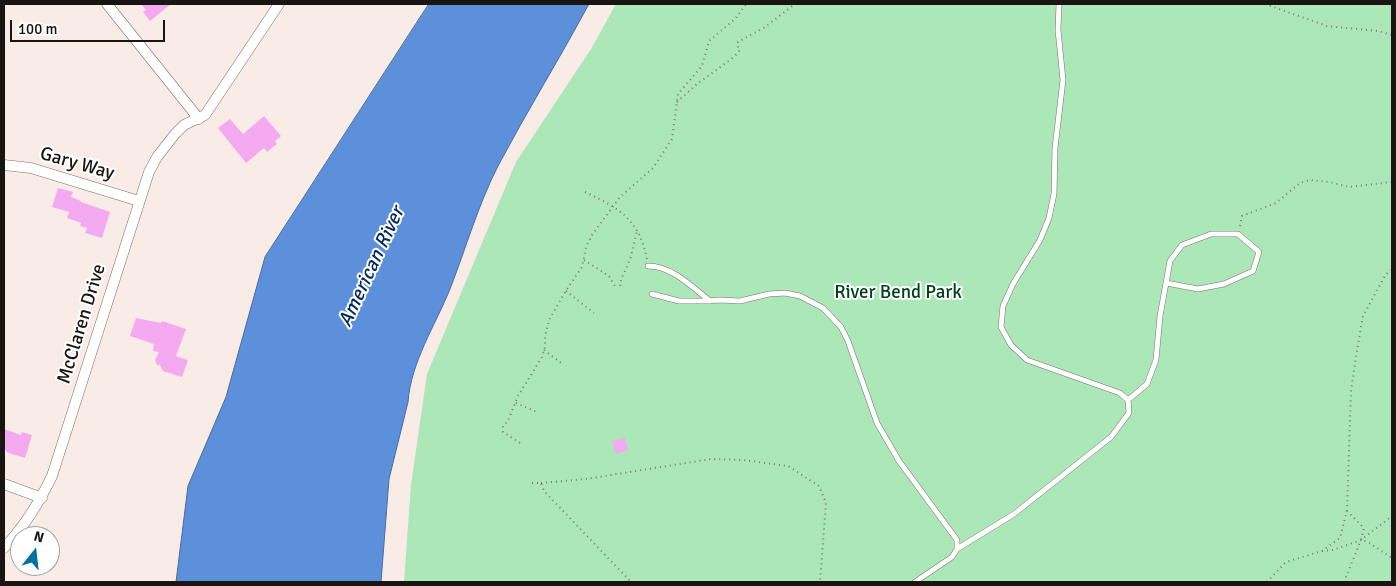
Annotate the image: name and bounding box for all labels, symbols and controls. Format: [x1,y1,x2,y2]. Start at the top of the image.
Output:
scale bar [12,10,168,42]
text: 100 m [18,20,58,38]
street label: Gary Way [37,143,117,185]
water label: American River [334,203,410,331]
street label: McClaren Drive [53,261,111,387]
park label: River Bend Park [834,282,962,304]
north arrow [10,526,60,576]
text: N [32,528,46,547]

